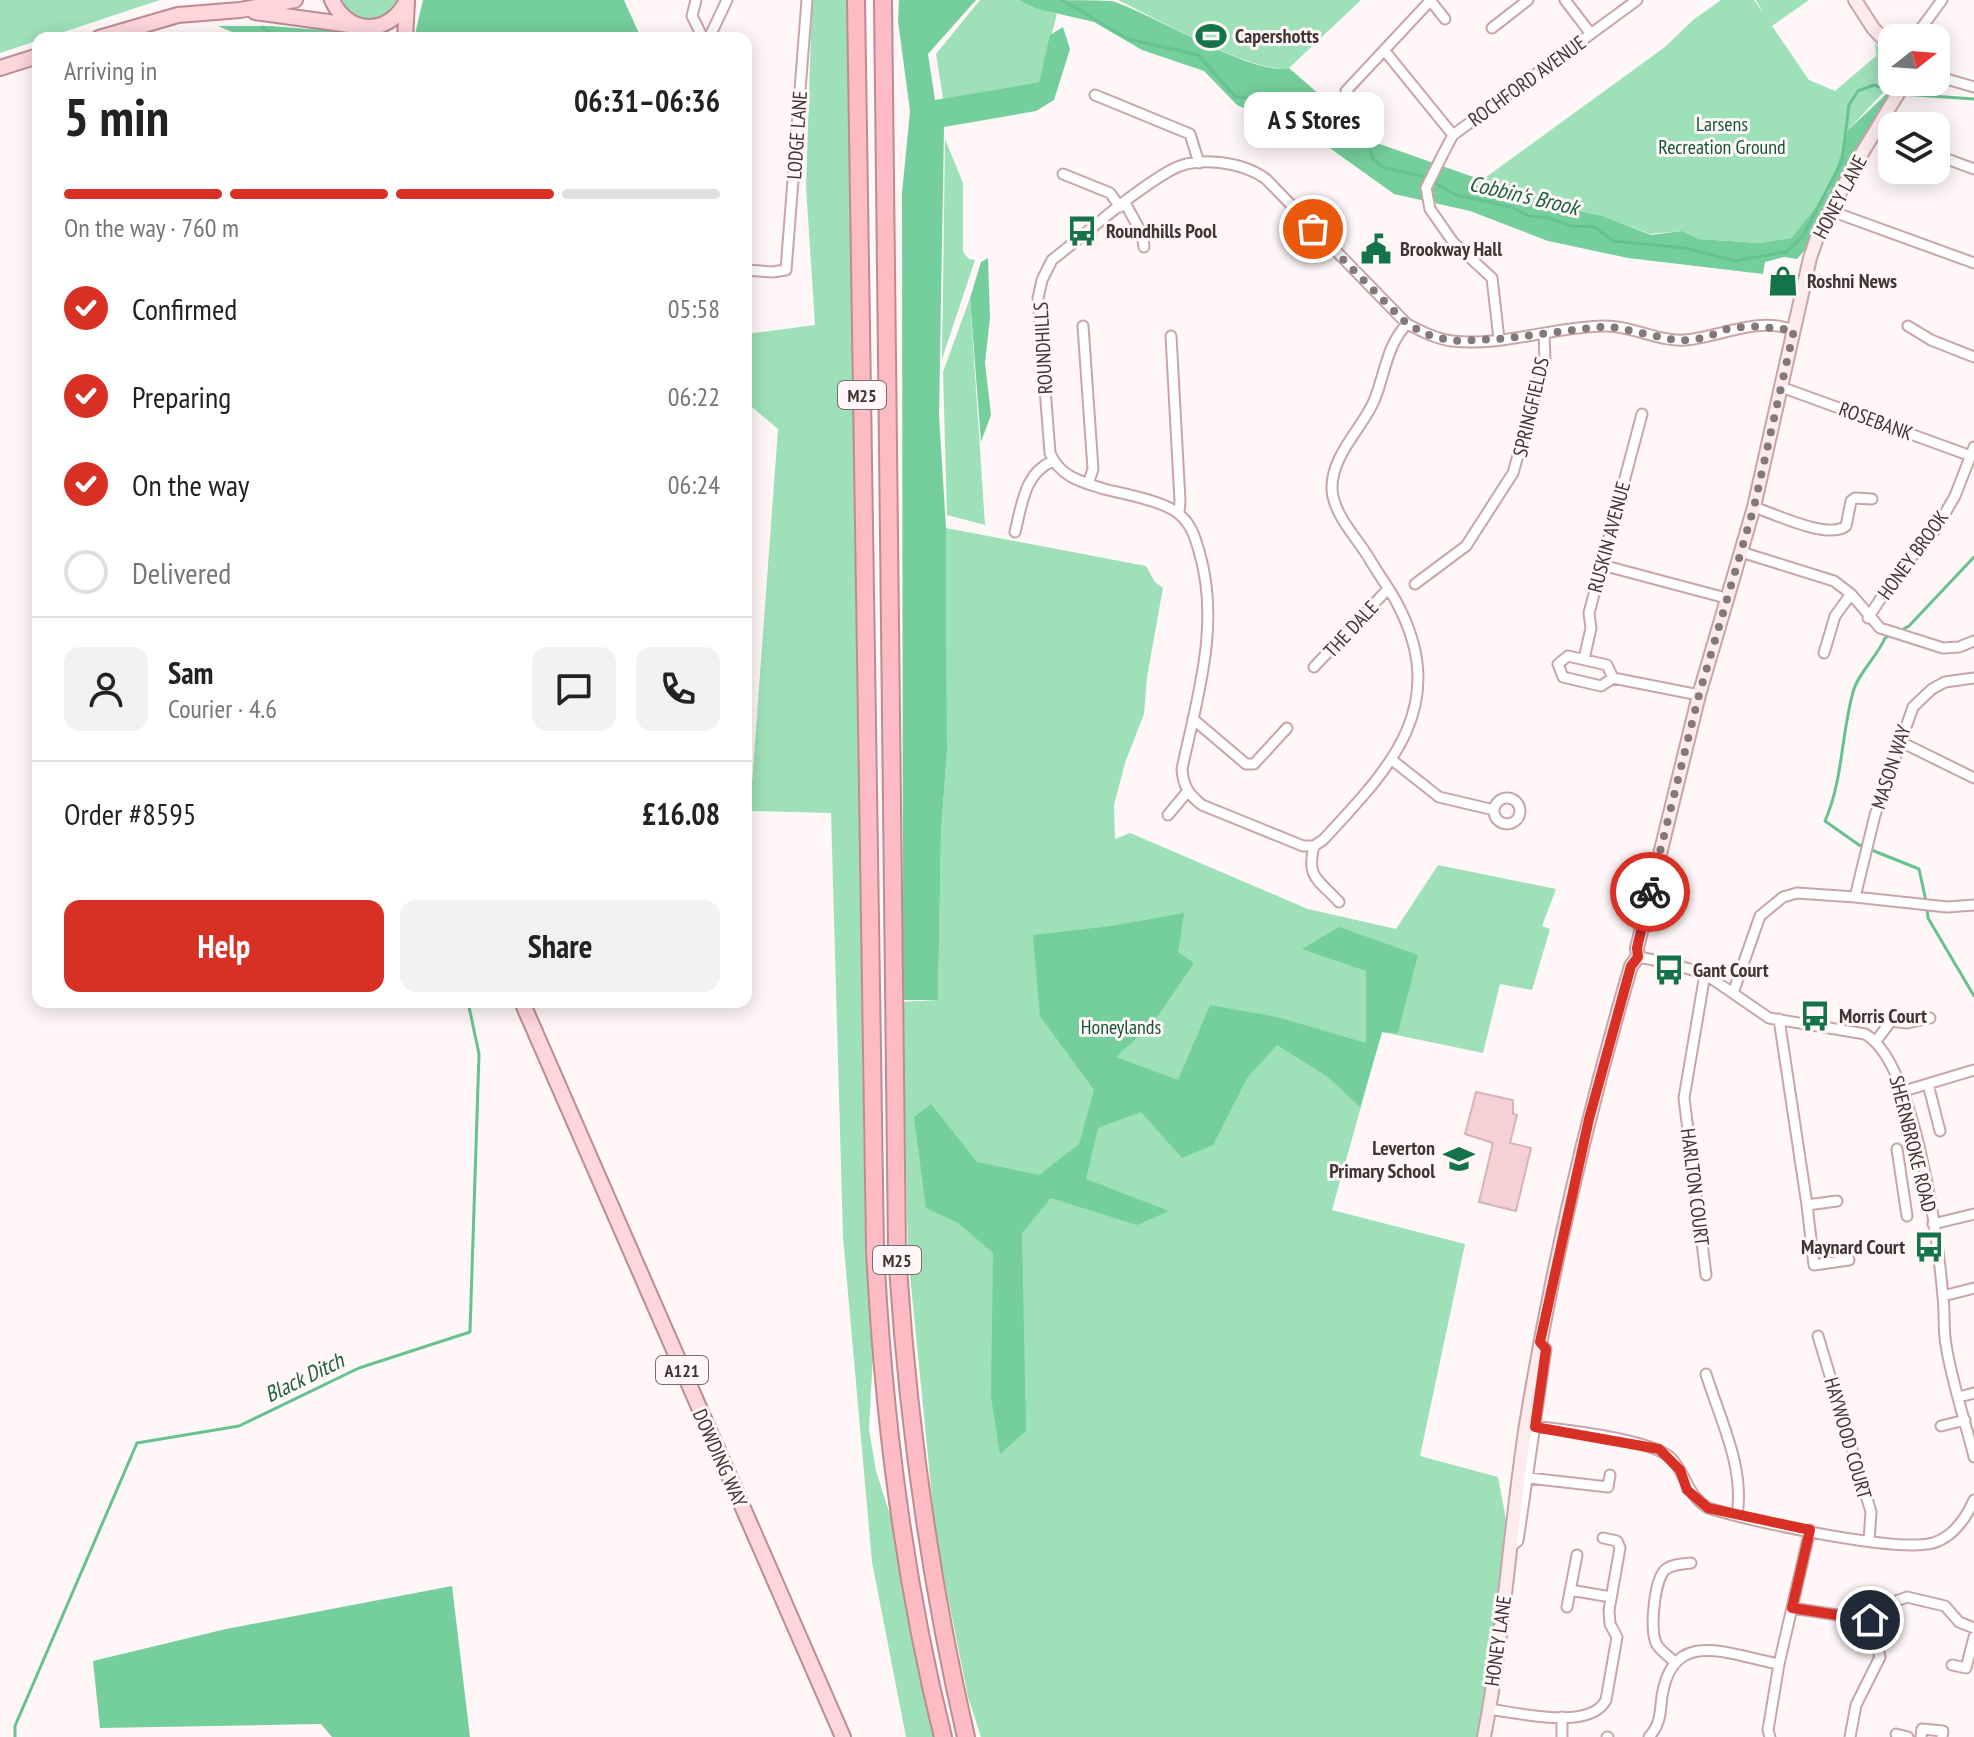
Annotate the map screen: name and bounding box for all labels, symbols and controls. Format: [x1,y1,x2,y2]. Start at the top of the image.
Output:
sports icon: Capershotts [1194,19,1228,53]
place label: Capershotts [1235,23,1319,49]
north arrow [1878,24,1950,96]
map controls [1878,24,1950,184]
street label: ROCHFORD AVENUE [1463,30,1591,132]
text: Arriving in [64,54,157,87]
text: 06:31–06:36 [574,81,720,120]
text: 5 min [64,83,169,150]
street label: LODGE LANE [781,90,813,180]
callout: A S Stores [1243,93,1383,149]
text: A S Stores [1268,103,1360,136]
park label: Larsens Recreation Ground [1658,111,1786,160]
button: layers [1878,112,1950,184]
street label: HONEY LANE [1807,151,1873,243]
water label: Cobbin's Brook [1467,169,1584,222]
pin [1279,195,1347,263]
icon: bag [1291,207,1335,251]
text: On the way · 760 m [64,211,239,244]
bus stop icon: Roundhills Pool [1065,214,1099,248]
place label: Roundhills Pool [1106,218,1217,244]
public building icon: Brookway Hall [1359,232,1393,266]
place label: Brookway Hall [1400,236,1502,262]
shop icon: Roshni News [1766,264,1800,298]
place label: Roshni News [1807,268,1897,294]
icon: check [64,286,108,330]
text: Confirmed [132,289,237,328]
text: 05:58 [668,292,720,325]
street label: ROUNDHILLS [1028,301,1058,395]
street label: SPRINGFIELDS [1507,355,1555,459]
icon: check [64,374,108,418]
text: Preparing [132,377,231,416]
text: 06:22 [668,380,720,413]
road number: M25 [838,381,886,409]
street label: ROSEBANK [1836,396,1917,446]
icon: check [64,462,108,506]
text: On the way [132,465,249,504]
text: 06:24 [668,468,720,501]
street label: RUSKIN AVENUE [1582,479,1636,595]
street label: HONEY BROOK [1872,505,1954,605]
text: Delivered [132,553,231,592]
street label: THE DALE [1318,595,1384,663]
button: person [64,647,148,731]
button: chat [532,647,616,731]
button: phone [636,647,720,731]
text: Sam [168,653,213,692]
text: Courier · 4.6 [168,692,277,725]
street label: MASON WAY [1865,722,1917,812]
text: Order #8595 [64,794,196,833]
text: £16.08 [642,794,720,833]
courier [1610,852,1690,932]
icon: bike [1628,870,1672,914]
button: Help [64,900,384,992]
button: Share [400,900,720,992]
bus stop icon: Gant Court [1652,953,1686,987]
place label: Gant Court [1693,957,1769,983]
bus stop icon: Morris Court [1798,999,1832,1033]
place label: Morris Court [1839,1003,1927,1029]
park label: Honeylands [1081,1014,1161,1040]
street label: SHERNBROKE ROAD [1883,1073,1943,1215]
street label: HARLTON COURT [1675,1127,1715,1247]
place label: Leverton Primary School [1329,1135,1435,1184]
school or university icon: Leverton Primary School [1442,1142,1476,1176]
bus stop icon: Maynard Court [1912,1230,1946,1264]
place label: Maynard Court [1801,1234,1905,1260]
road number: M25 [873,1246,921,1274]
water label: Black Ditch [260,1345,349,1408]
road number: A121 [656,1356,708,1384]
street label: HAYWOOD COURT [1818,1374,1878,1502]
street label: DOWDING WAY [687,1405,753,1511]
pin [1836,1586,1904,1654]
street label: HONEY LANE [1479,1594,1517,1688]
icon: home [1848,1598,1892,1642]

